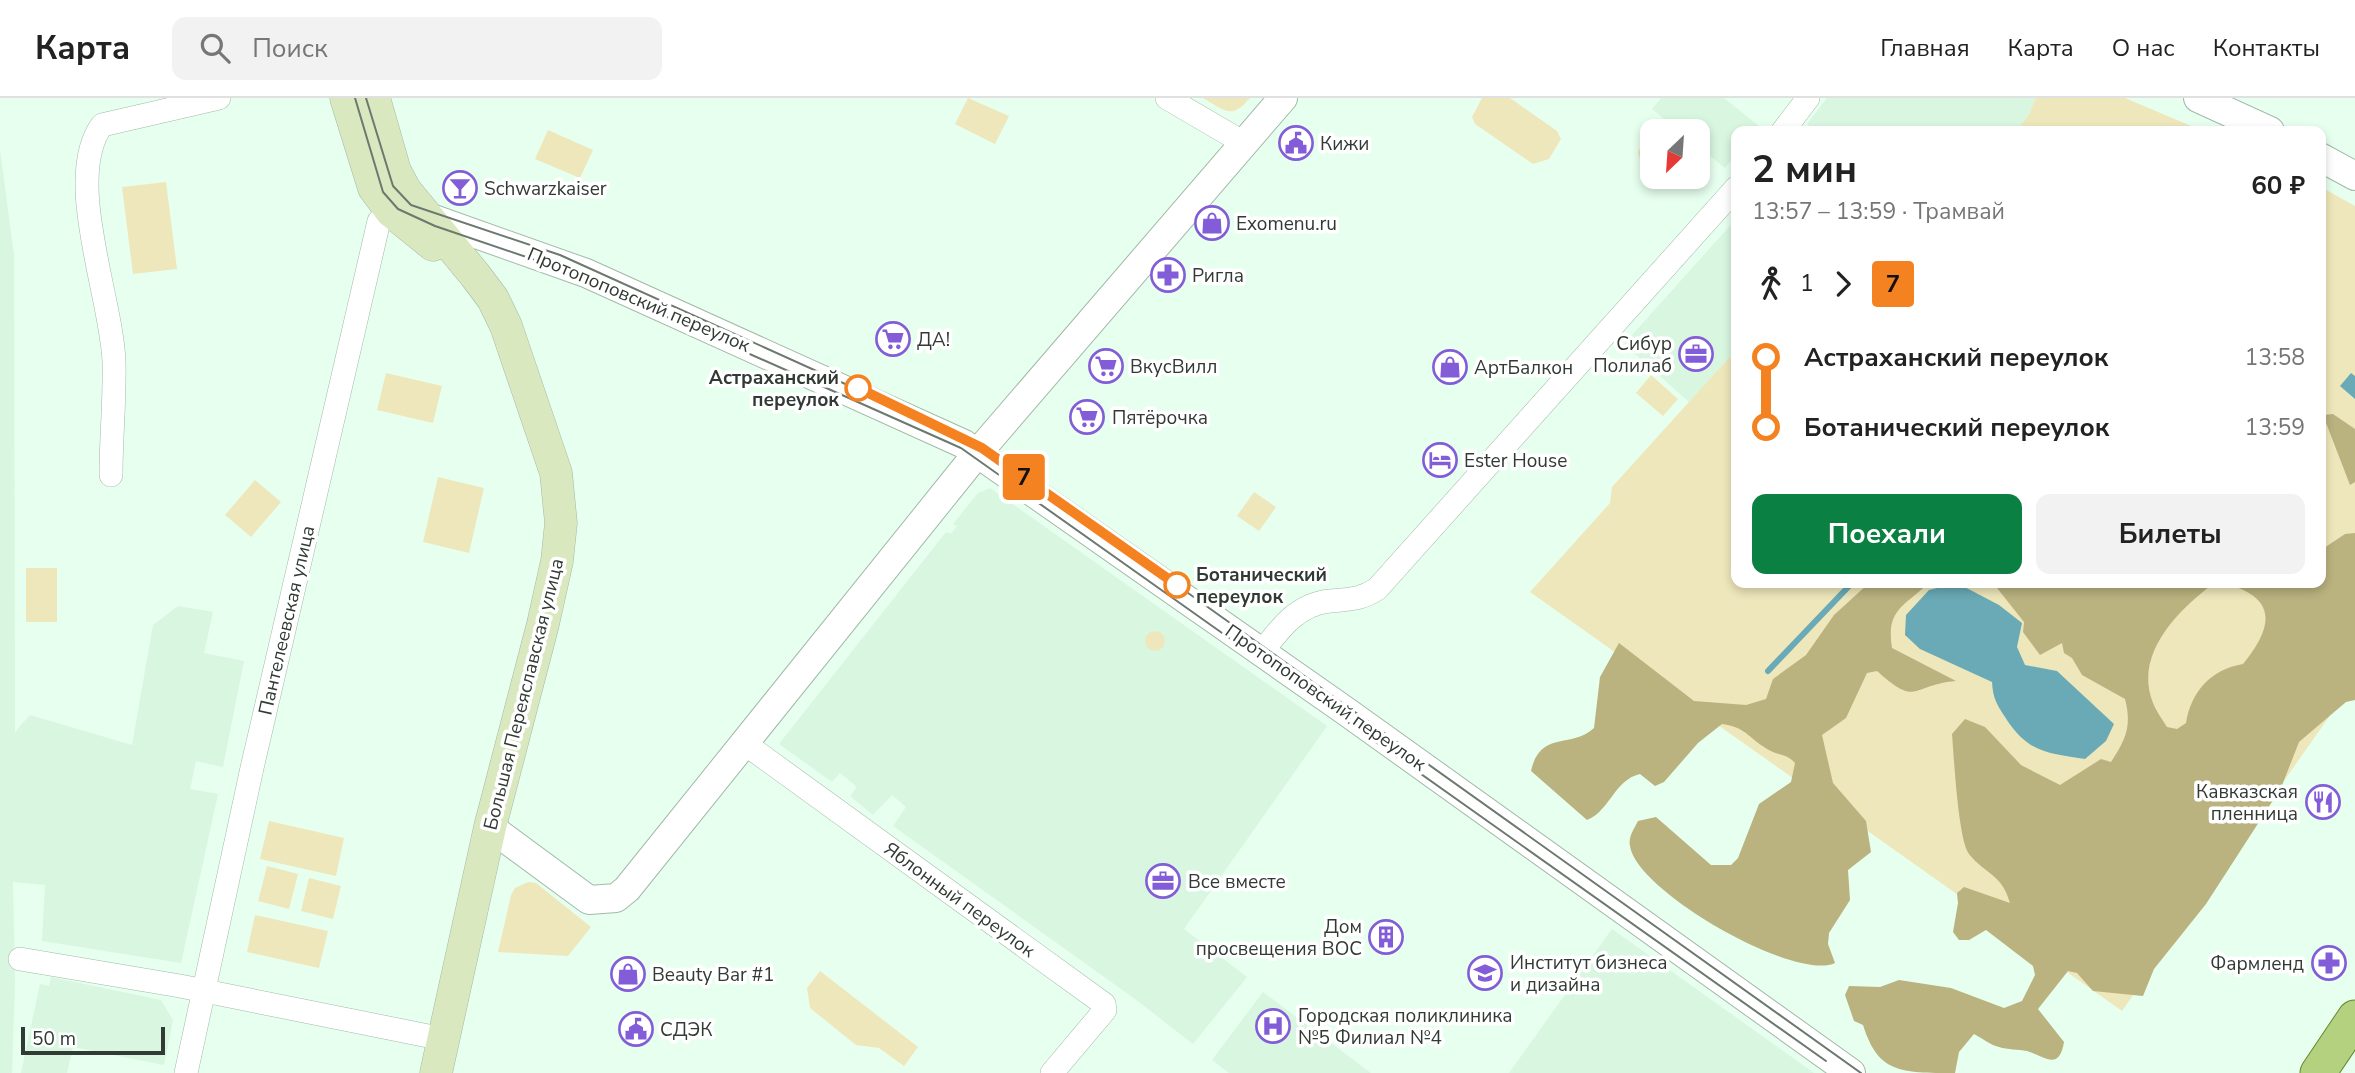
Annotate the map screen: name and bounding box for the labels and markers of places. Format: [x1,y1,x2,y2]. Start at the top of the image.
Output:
public building icon: Кижи [1277,124,1315,162]
place label: Кижи [1320,131,1369,157]
bar icon: Schwarzkaiser [441,169,479,207]
place label: Schwarzkaiser [484,176,607,202]
shop icon: Exomenu.ru [1193,204,1231,242]
place label: Exomenu.ru [1236,211,1337,237]
pharmacy icon: Ригла [1149,256,1187,294]
place label: Ригла [1192,263,1244,289]
supermarket icon: ДА! [874,320,912,358]
place label: ДА! [917,327,950,353]
place label: Сибур Полилаб [1593,331,1672,379]
office icon: Сибур Полилаб [1677,335,1715,373]
supermarket icon: ВкусВилл [1087,347,1125,385]
shop icon: АртБалкон [1431,348,1469,386]
place label: ВкусВилл [1130,354,1217,380]
place label: АртБалкон [1474,355,1573,381]
place label: Астраханский переулок [709,365,839,413]
marker: Астраханский переулок [845,375,871,401]
supermarket icon: Пятёрочка [1068,398,1106,436]
place label: Пятёрочка [1112,405,1208,431]
hotel icon: Ester House [1421,441,1459,479]
place label: Ester House [1464,448,1567,474]
place label: Ботанический переулок [1196,562,1327,610]
marker: Ботанический переулок [1164,572,1190,598]
place label: Кавказская пленница [2196,779,2298,827]
restaurant icon: Кавказская пленница [2304,783,2342,821]
office icon: Все вместе [1144,862,1182,900]
place label: Все вместе [1188,869,1286,895]
place label: Дом просвещения ВОС [1196,914,1362,962]
building icon: Дом просвещения ВОС [1367,918,1405,956]
pharmacy icon: Фармленд [2310,944,2348,982]
place label: Институт бизнеса и дизайна [1510,950,1668,998]
place label: Фармленд [2210,951,2304,977]
school or university icon: Институт бизнеса и дизайна [1466,954,1504,992]
shop icon: Beauty Bar #1 [609,955,647,993]
place label: Beauty Bar #1 [652,962,775,988]
place label: Городская поликлиника №5 Филиал №4 [1298,1003,1513,1051]
hospital icon: Городская поликлиника №5 Филиал №4 [1254,1007,1292,1045]
public building icon: СДЭК [617,1010,655,1048]
place label: СДЭК [660,1017,713,1043]

